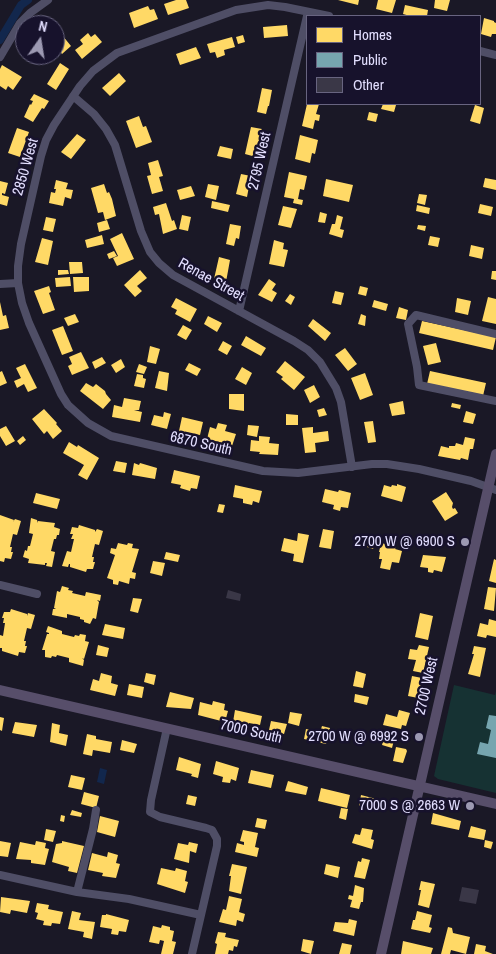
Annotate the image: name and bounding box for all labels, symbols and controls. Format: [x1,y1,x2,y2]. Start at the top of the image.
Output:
north arrow [15,15,65,65]
legend [306,15,481,105]
text: N [37,17,49,36]
text: Homes [353,24,392,45]
text: Public [353,49,387,70]
text: Other [353,74,384,95]
street label: 2795 West [245,130,275,192]
street label: 2850 West [9,136,43,198]
street label: Renae Street [175,255,247,305]
street label: 6870 South [168,428,234,460]
place label: 2700 W @ 6900 S [354,533,455,551]
marker: 2700 W @ 6900 S [459,536,471,548]
street label: 2700 West [412,655,442,717]
street label: 7000 South [218,716,284,748]
place label: 2700 W @ 6992 S [308,728,409,746]
marker: 2700 W @ 6992 S [413,731,425,743]
place label: 7000 S @ 2663 W [359,797,460,815]
marker: 7000 S @ 2663 W [464,800,476,812]

